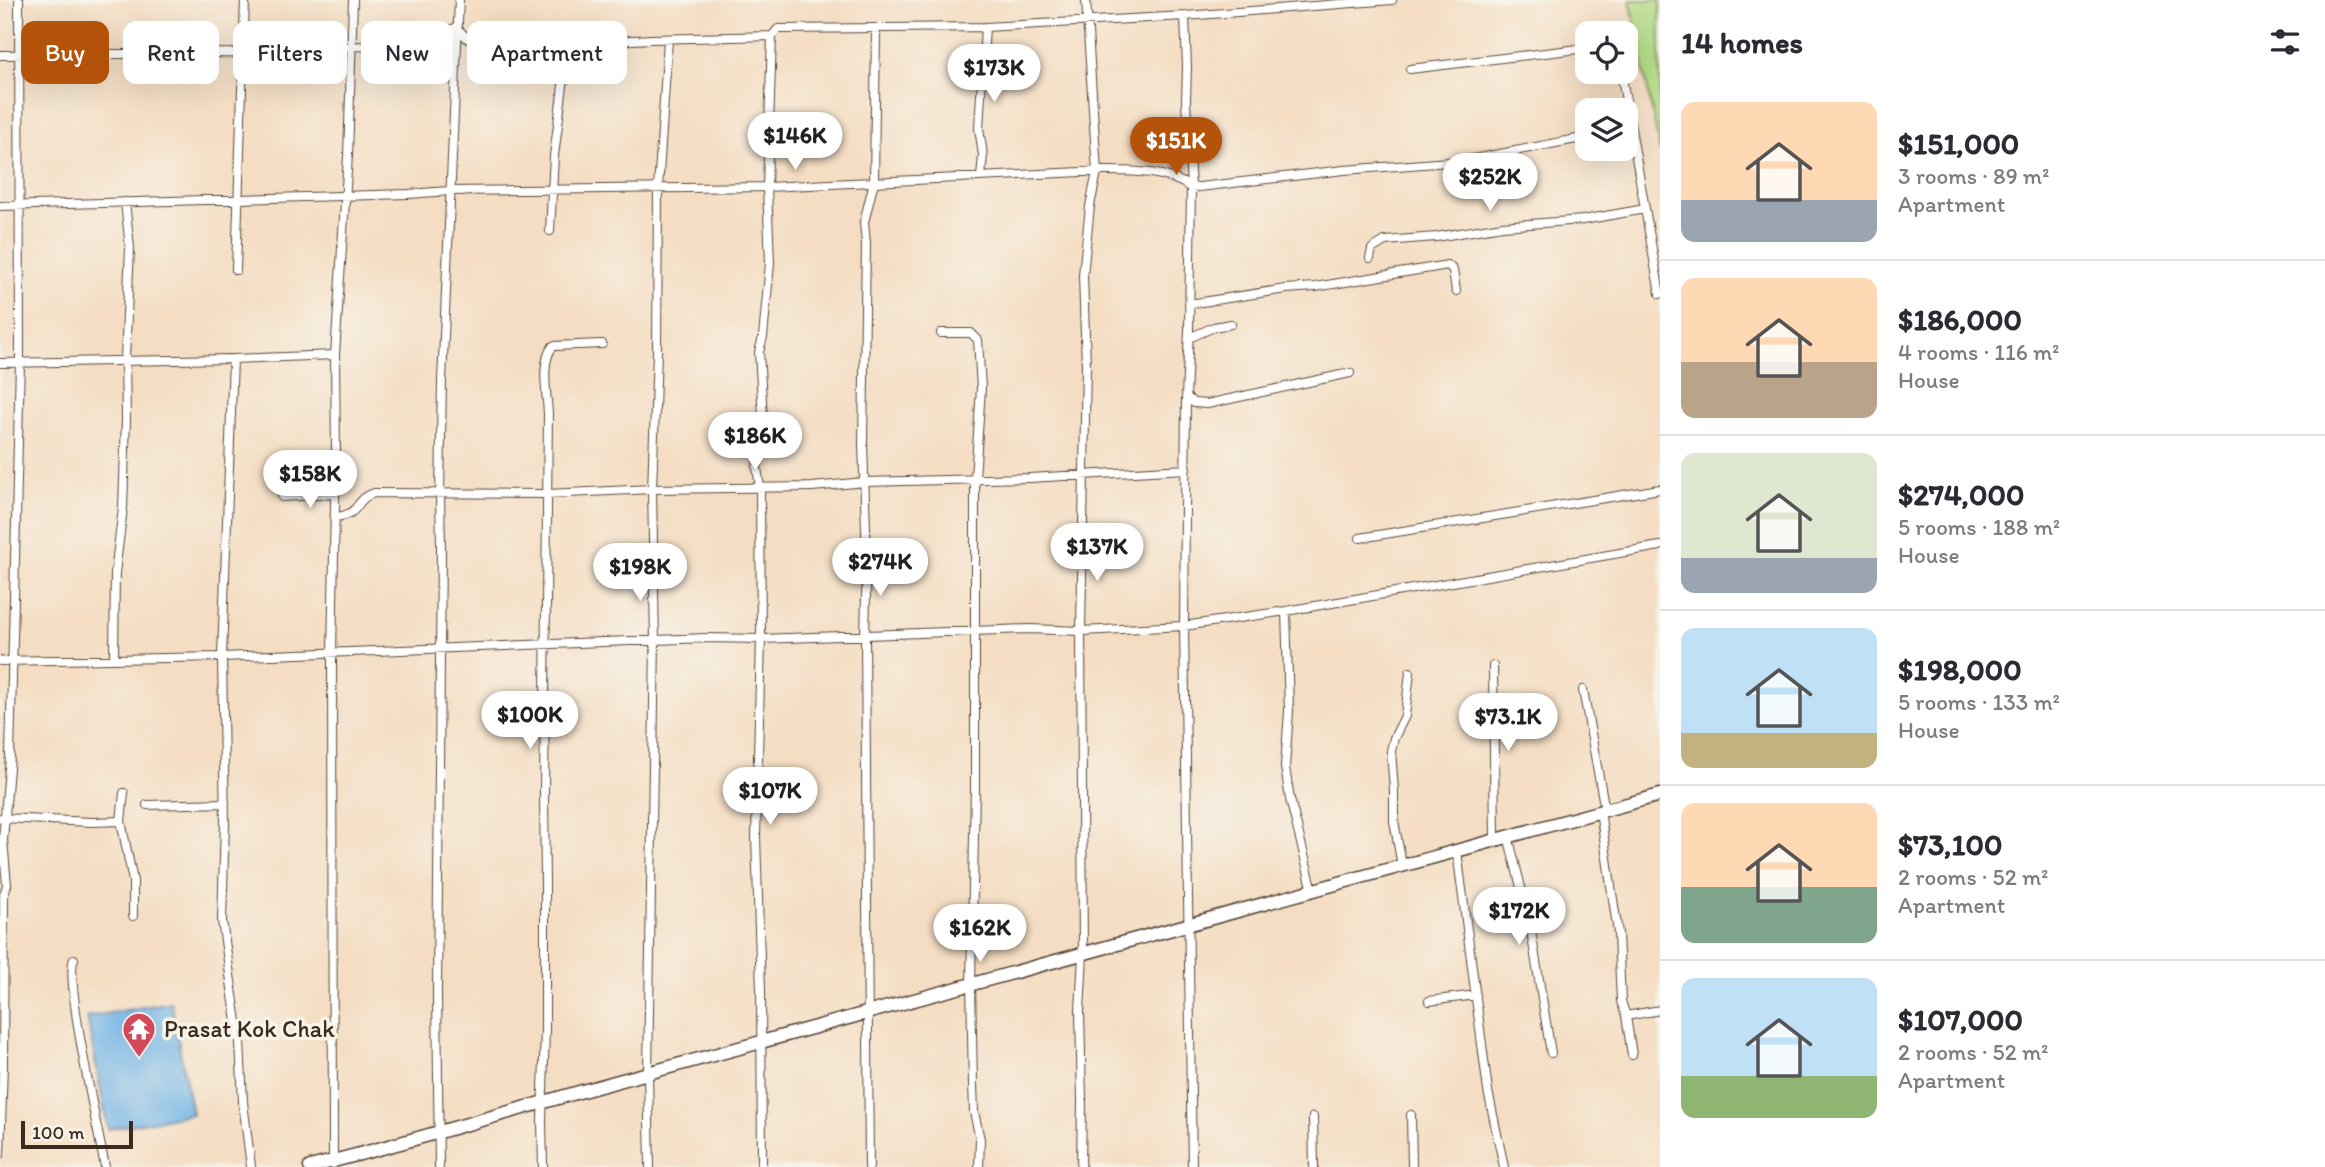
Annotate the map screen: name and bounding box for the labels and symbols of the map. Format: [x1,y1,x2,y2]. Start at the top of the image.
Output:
pin: $173K [945,44,1043,104]
pin: $146K [746,113,844,172]
pin: $151K [1127,118,1225,177]
pin: $252K [1441,154,1539,213]
pin: $186K [706,412,804,472]
pin: $158K [261,450,359,510]
pin: $137K [1048,524,1146,583]
pin: $274K [831,538,929,598]
pin: $198K [591,544,689,603]
pin: $100K [481,692,579,751]
pin: $73.1K [1451,694,1565,753]
pin: $107K [721,768,819,827]
pin: $172K [1470,888,1568,947]
pin: $162K [931,904,1029,964]
temple icon: Prasat Kok Chak [120,1010,158,1059]
place label: Prasat Kok Chak [164,1014,335,1043]
scale bar [21,1118,133,1150]

